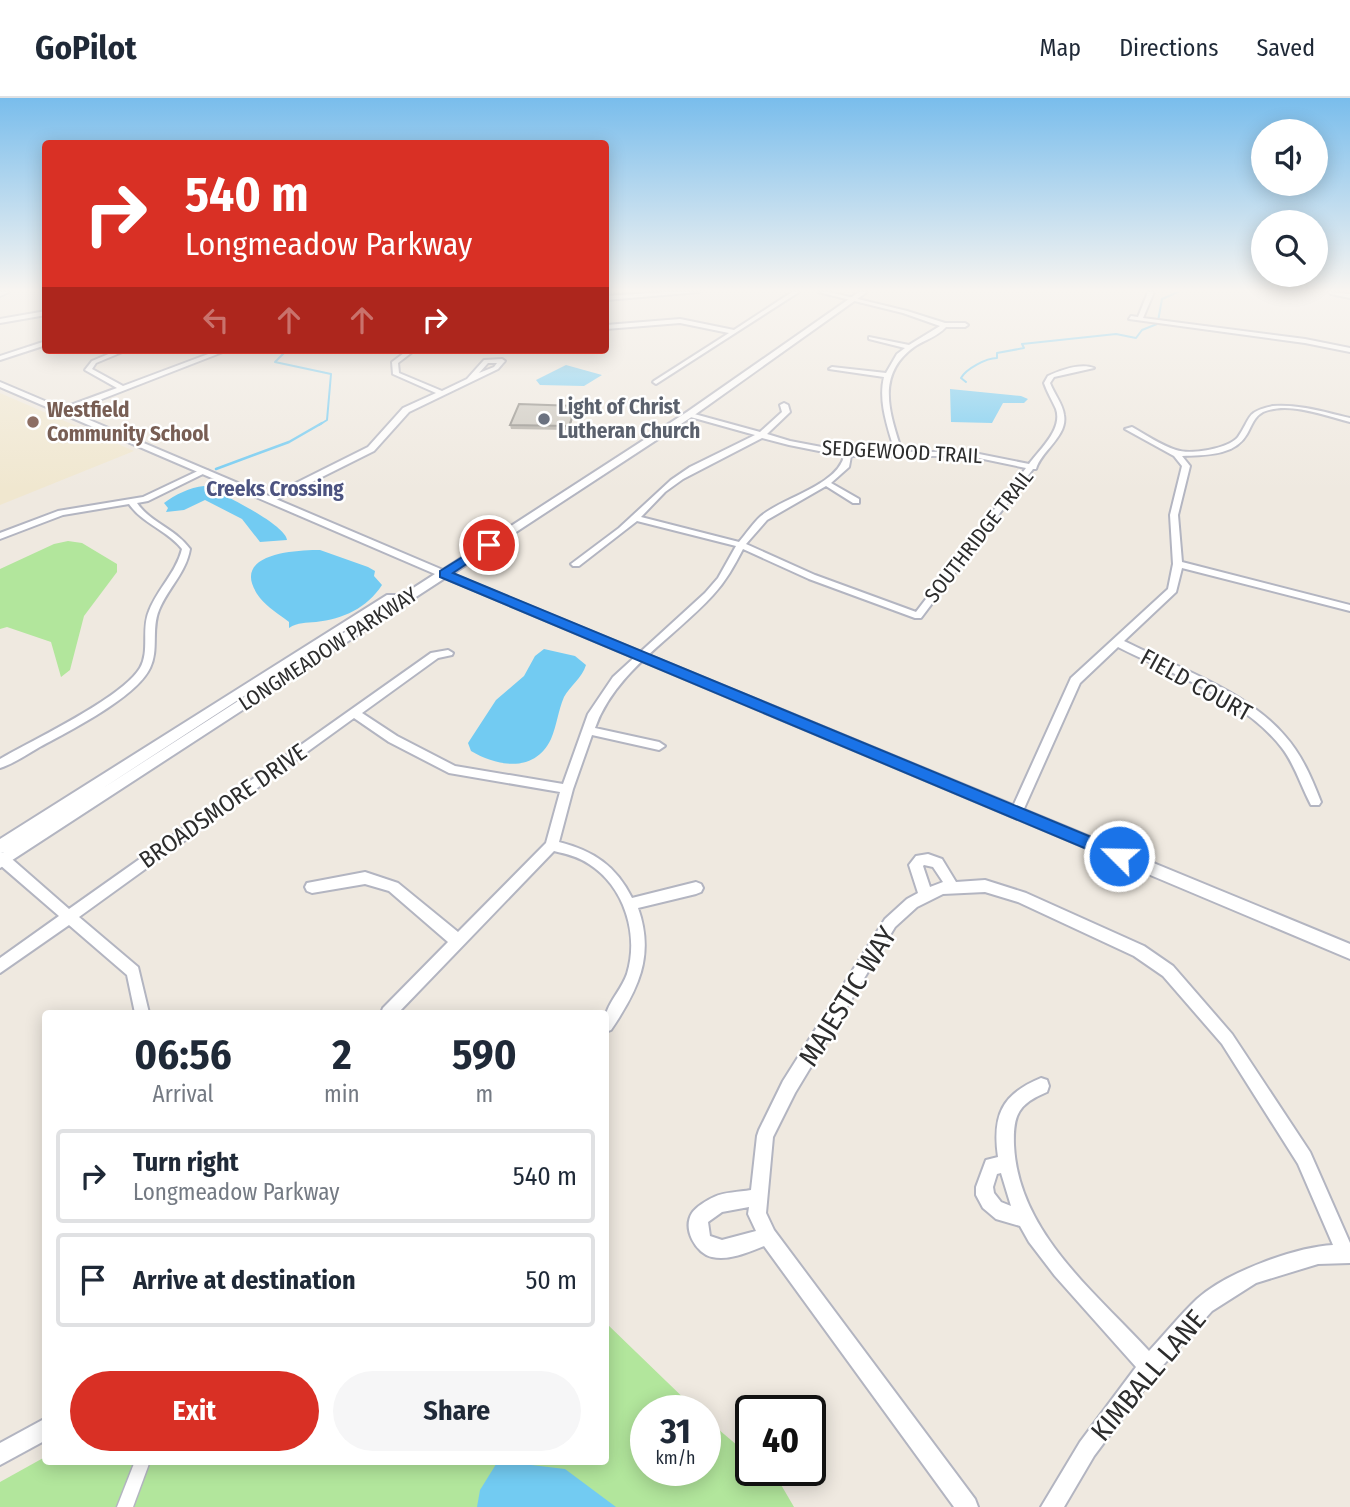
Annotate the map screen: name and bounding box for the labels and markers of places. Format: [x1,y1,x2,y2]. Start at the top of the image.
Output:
place label: Light of Christ Lutheran Church [558,394,700,444]
place label: Westfield Community School [47,397,209,447]
marker: Light of Christ Lutheran Church [536,411,552,427]
marker: Westfield Community School [25,414,41,430]
pin [459,515,519,575]

